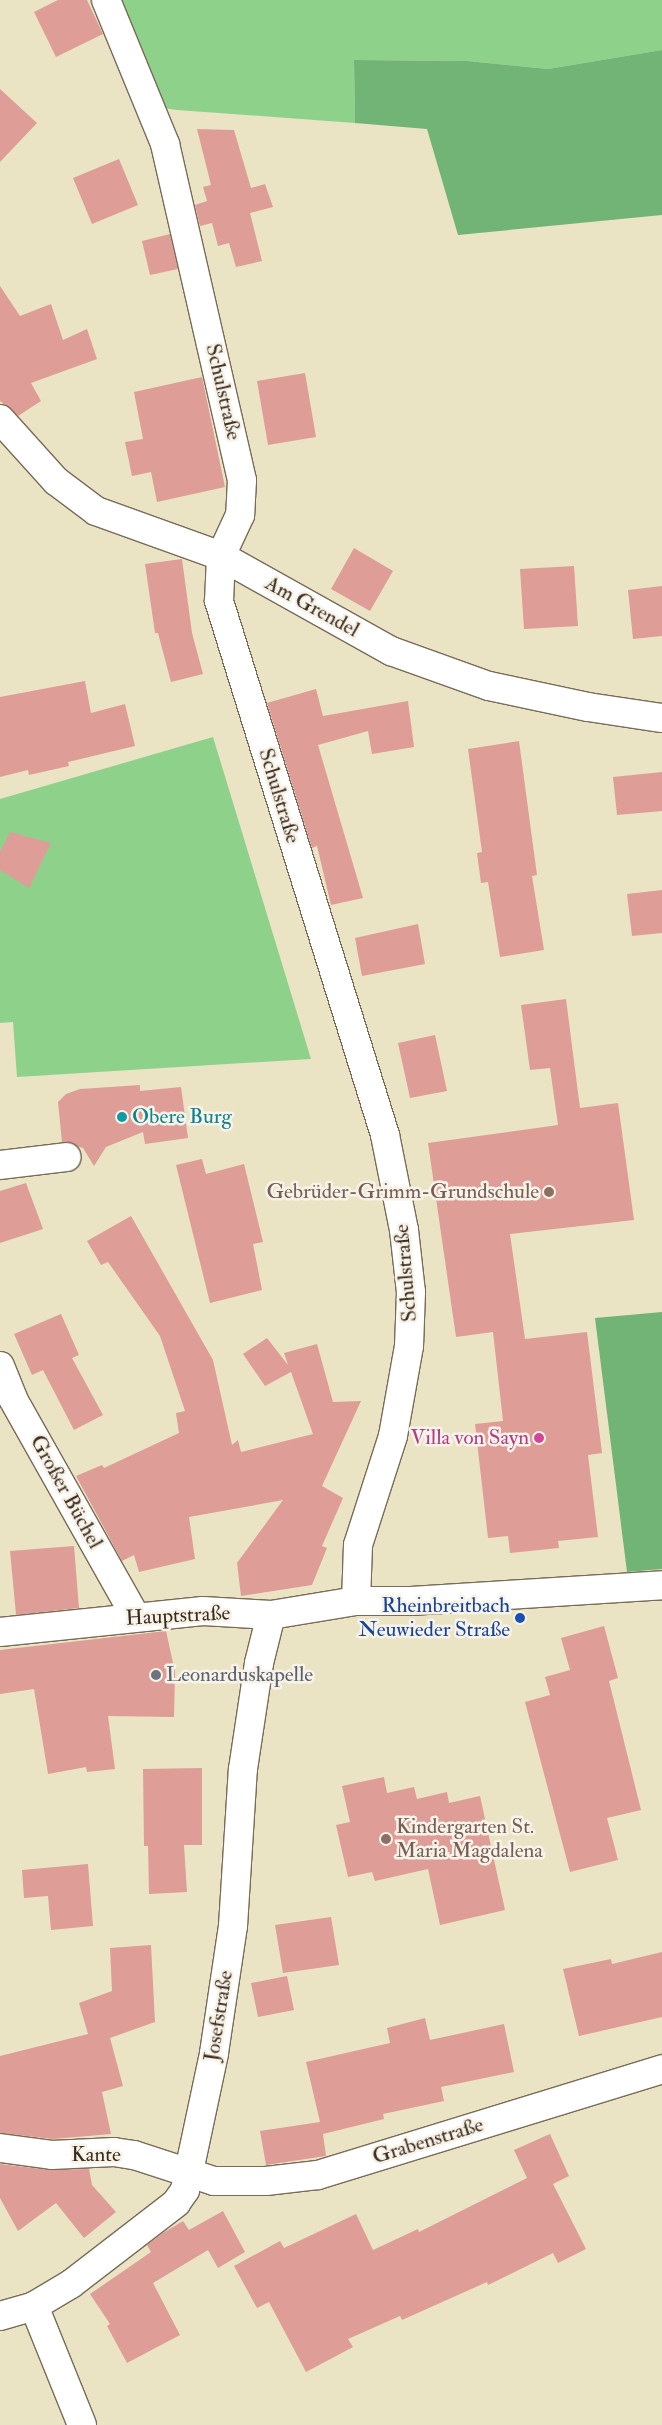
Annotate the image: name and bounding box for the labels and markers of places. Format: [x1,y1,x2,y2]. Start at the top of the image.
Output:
place label: Obere Burg [132,1104,232,1130]
marker: Obere Burg [116,1111,128,1123]
place label: Gebrüder-Grimm-Grundschule [266,1179,539,1205]
marker: Gebrüder-Grimm-Grundschule [543,1186,555,1198]
place label: Villa von Sayn [410,1425,529,1451]
marker: Villa von Sayn [533,1432,545,1444]
place label: Rheinbreitbach Neuwieder Straße [358,1593,510,1643]
marker: Rheinbreitbach Neuwieder Straße [514,1612,526,1624]
place label: Leonarduskapelle [166,1662,313,1688]
marker: Leonarduskapelle [150,1669,162,1681]
place label: Kindergarten St. Maria Magdalena [396,1814,543,1864]
marker: Kindergarten St. Maria Magdalena [380,1833,392,1845]

